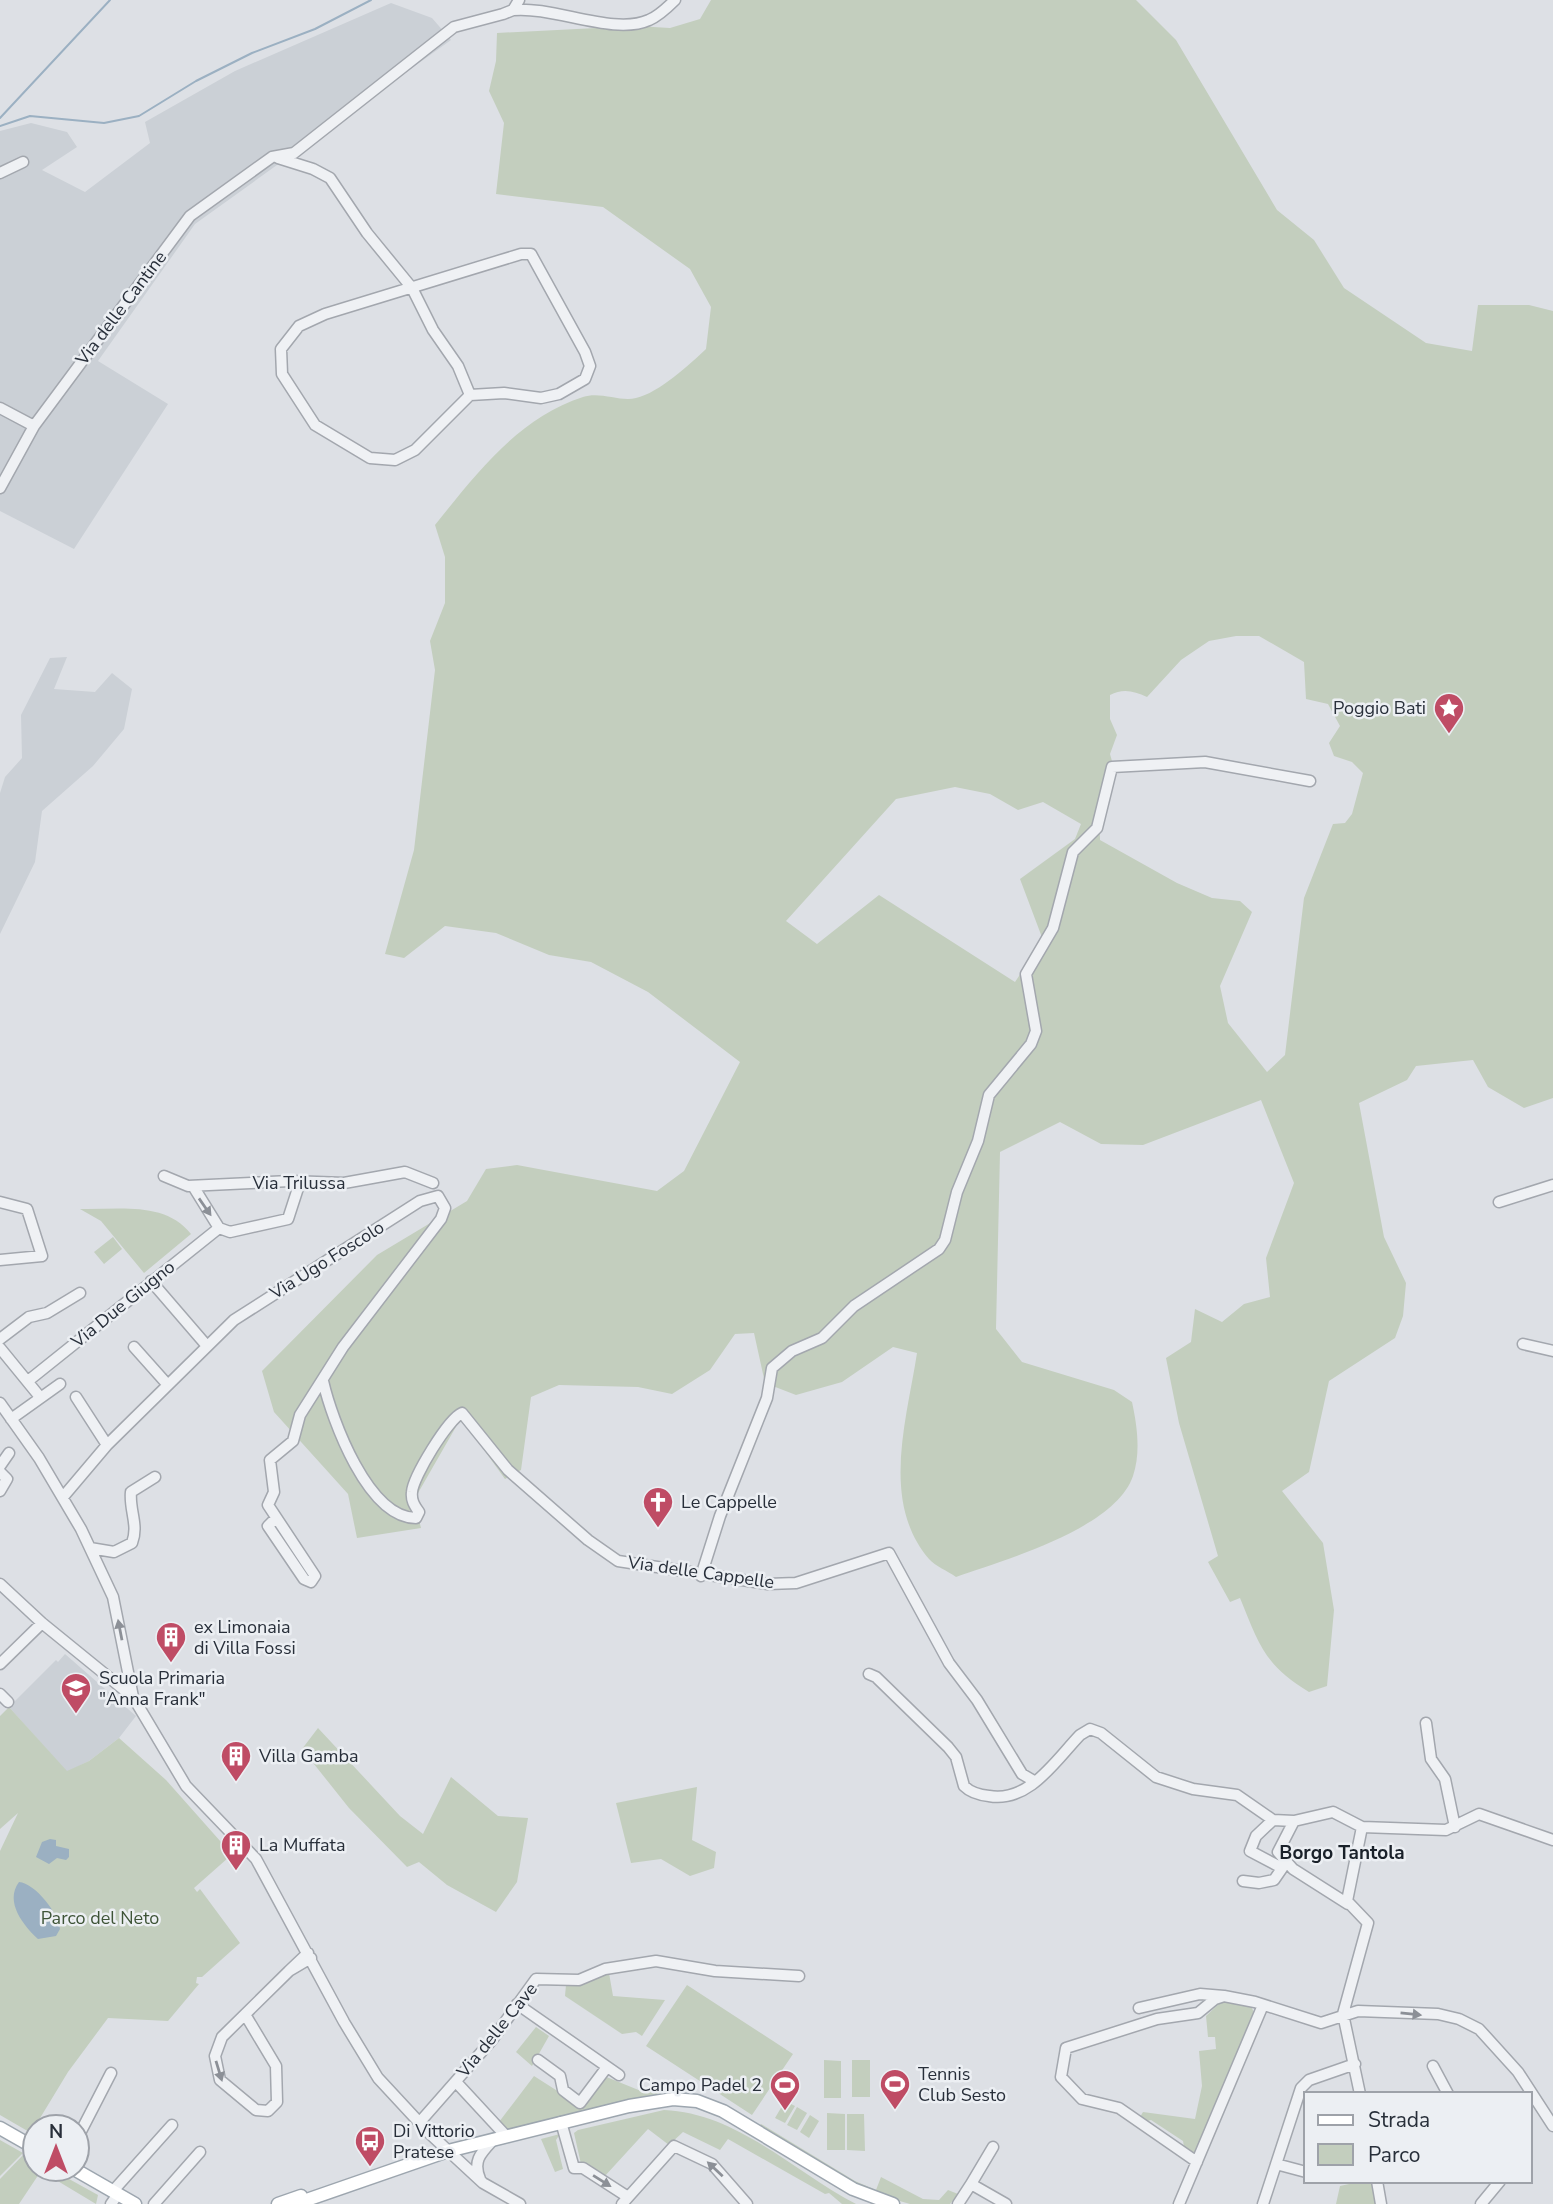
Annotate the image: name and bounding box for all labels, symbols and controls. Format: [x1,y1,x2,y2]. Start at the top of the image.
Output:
street label: Via delle Cantine [69,246,172,371]
place icon: Poggio Bati [1432,691,1466,735]
place label: Poggio Bati [1333,696,1426,720]
street label: Via Trilussa [251,1171,346,1195]
one-way arrow [198,1198,212,1216]
street label: Via Ugo Foscolo [264,1215,389,1305]
street label: Via Due Giugno [66,1255,180,1354]
church icon: Le Cappelle [641,1485,675,1529]
place label: Le Cappelle [681,1490,777,1514]
street label: Via delle Cappelle [625,1550,776,1594]
place label: ex Limonaia di Villa Fossi [194,1615,296,1660]
one-way arrow [114,1619,125,1641]
building icon: ex Limonaia di Villa Fossi [154,1620,188,1664]
place label: Scuola Primaria "Anna Frank" [99,1666,225,1711]
school or university icon: Scuola Primaria "Anna Frank" [59,1671,93,1715]
building icon: Villa Gamba [219,1739,253,1783]
place label: Villa Gamba [258,1744,358,1768]
building icon: La Muffata [219,1828,253,1872]
place label: La Muffata [259,1833,345,1857]
district label: Borgo Tantola [1279,1840,1405,1866]
park label: Parco del Neto [41,1906,159,1930]
street label: Via delle Cave [451,1978,543,2083]
one-way arrow [1400,2009,1422,2020]
one-way arrow [214,2061,224,2082]
place label: Tennis Club Sesto [918,2062,1006,2107]
sports icon: Tennis Club Sesto [878,2067,912,2111]
sports icon: Campo Padel 2 [768,2068,802,2112]
place label: Campo Padel 2 [639,2073,762,2097]
legend [1304,2092,1532,2183]
text: Strada [1368,2106,1430,2134]
north arrow [21,2113,91,2183]
text: N [49,2119,63,2145]
place label: Di Vittorio Pratese [393,2119,475,2164]
bus stop icon: Di Vittorio Pratese [353,2124,387,2168]
text: Parco [1368,2141,1421,2169]
one-way arrow [706,2161,724,2177]
one-way arrow [593,2174,612,2187]

